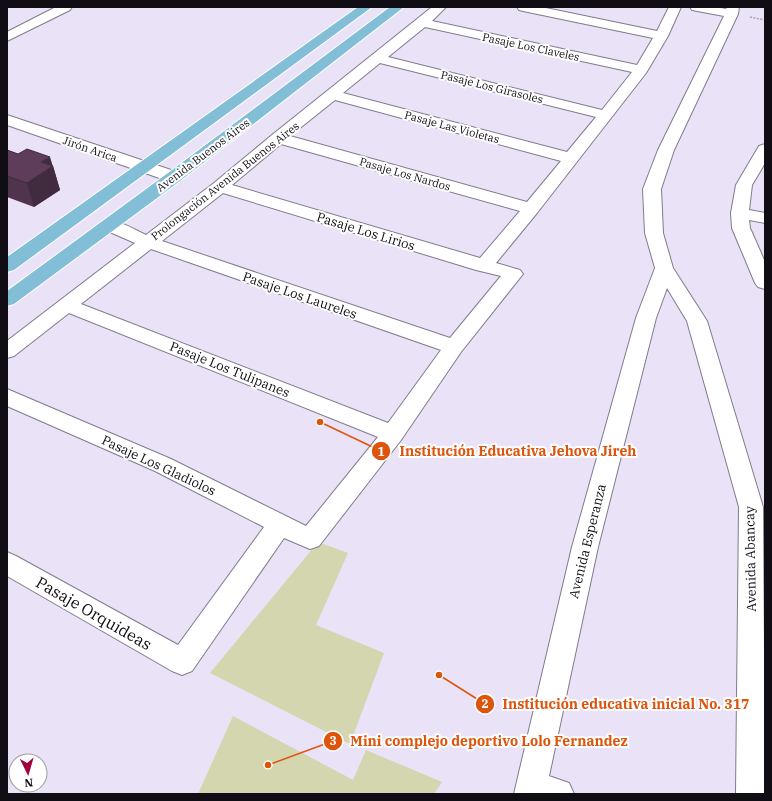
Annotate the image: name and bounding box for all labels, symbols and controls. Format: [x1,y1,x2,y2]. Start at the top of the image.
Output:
street label: Pasaje Los Claveles [481,30,581,64]
street label: Pasaje Los Girasoles [439,68,545,106]
street label: Pasaje Las Violetas [403,108,501,146]
street label: Avenida Buenos Aires [154,115,252,195]
street label: Prolongación Avenida Buenos Aires [148,119,302,243]
street label: Jirón Arica [61,133,119,165]
street label: Pasaje Los Nardos [358,154,452,194]
street label: Pasaje Los Lirios [315,208,417,255]
street label: Pasaje Los Laureles [241,268,359,323]
street label: Pasaje Los Tulipanes [167,338,292,401]
street label: Pasaje Los Gladiolos [99,432,219,499]
callout: Institución Educativa Jehova Jireh [371,438,644,464]
text: Institución Educativa Jehova Jireh [400,442,636,460]
text: 1 [377,444,385,459]
street label: Avenida Esperanza [565,482,610,600]
street label: Avenida Abancay [741,506,760,612]
street label: Pasaje Orquideas [33,572,155,654]
callout: Institución educativa inicial No. 317 [475,691,758,717]
text: Institución educativa inicial No. 317 [503,695,749,713]
text: 2 [481,696,489,711]
callout: Mini complejo deportivo Lolo Fernandez [323,728,636,754]
text: Mini complejo deportivo Lolo Fernandez [350,732,628,750]
text: 3 [329,733,337,748]
north arrow [8,753,48,793]
text: N [24,776,34,790]

